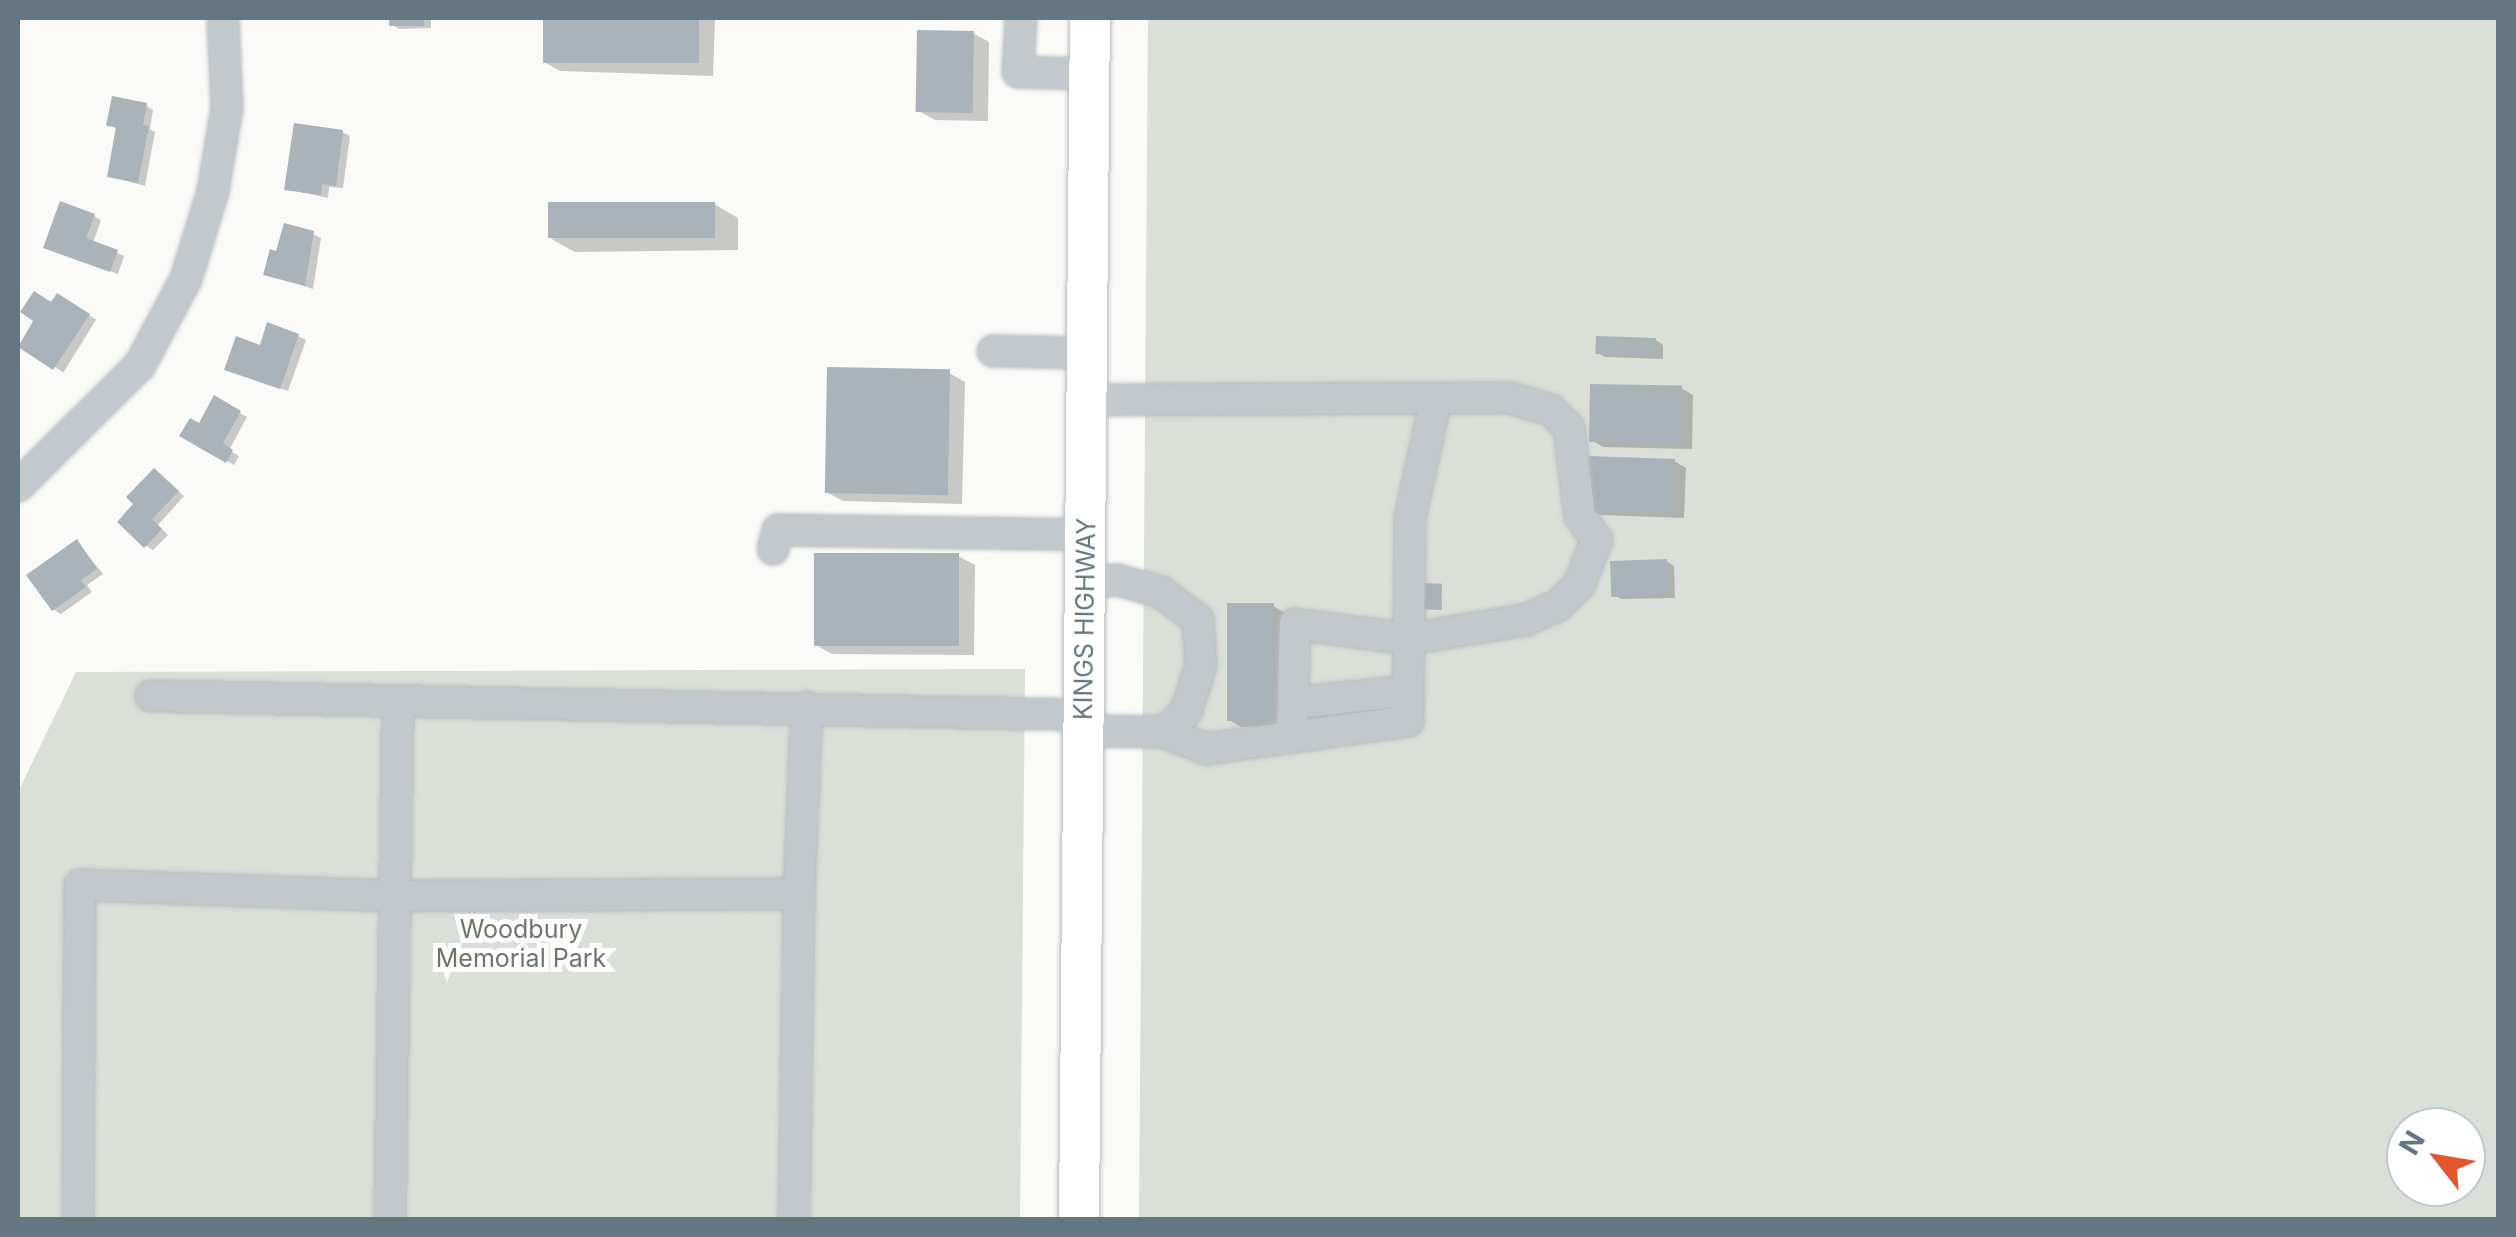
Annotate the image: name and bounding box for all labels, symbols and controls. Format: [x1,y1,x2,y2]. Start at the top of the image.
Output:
street label: KINGS HIGHWAY [1068,518,1102,720]
park label: Woodbury Memorial Park [436,915,606,974]
north arrow [2386,1107,2486,1207]
text: N [2392,1125,2432,1160]

